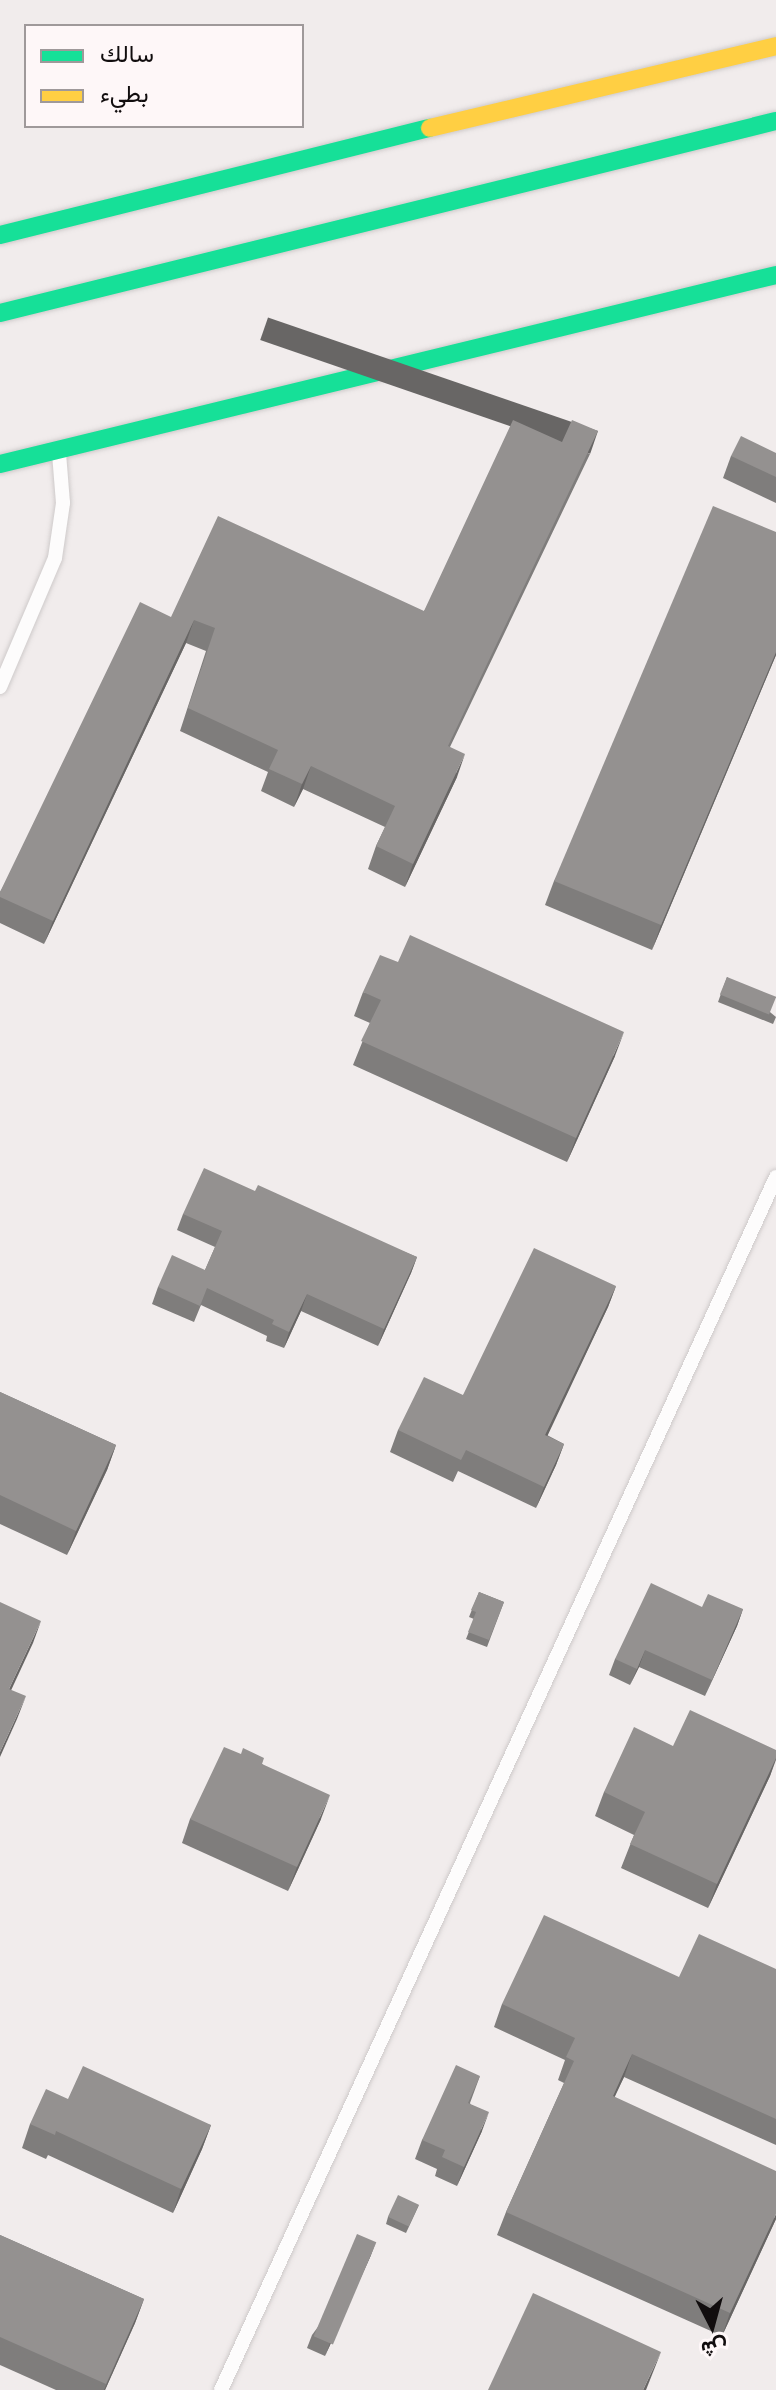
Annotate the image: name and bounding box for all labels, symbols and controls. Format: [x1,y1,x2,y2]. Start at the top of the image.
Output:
legend [24,24,304,128]
text: سالك [100,38,154,67]
text: بطيء [100,78,149,107]
north arrow [672,2286,752,2366]
text: ش [700,2336,729,2364]

